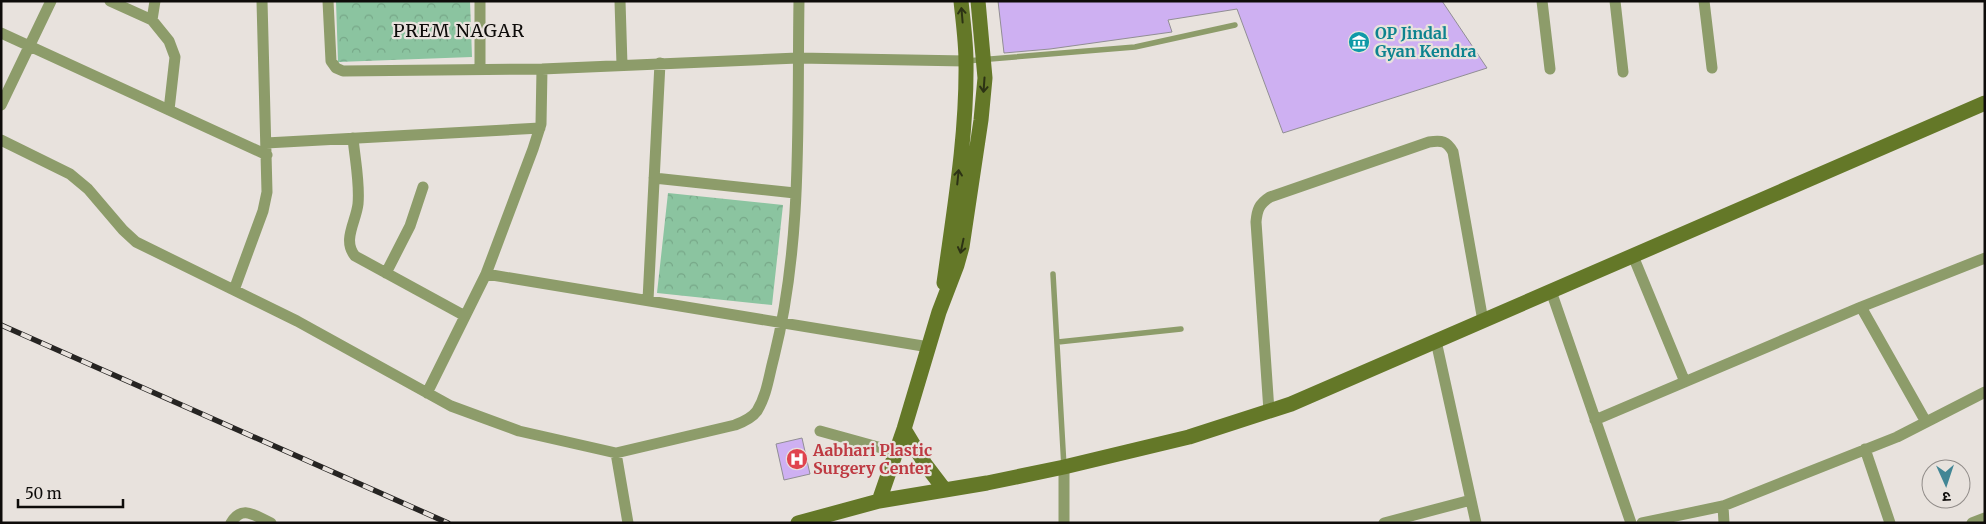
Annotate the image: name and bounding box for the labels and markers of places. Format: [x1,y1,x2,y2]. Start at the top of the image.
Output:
place label: OP Jindal Gyan Kendra [1375,23,1477,61]
museum icon: OP Jindal Gyan Kendra [1347,30,1371,54]
place label: Aabhari Plastic Surgery Center [812,440,932,478]
hospital icon: Aabhari Plastic Surgery Center [785,447,809,471]

